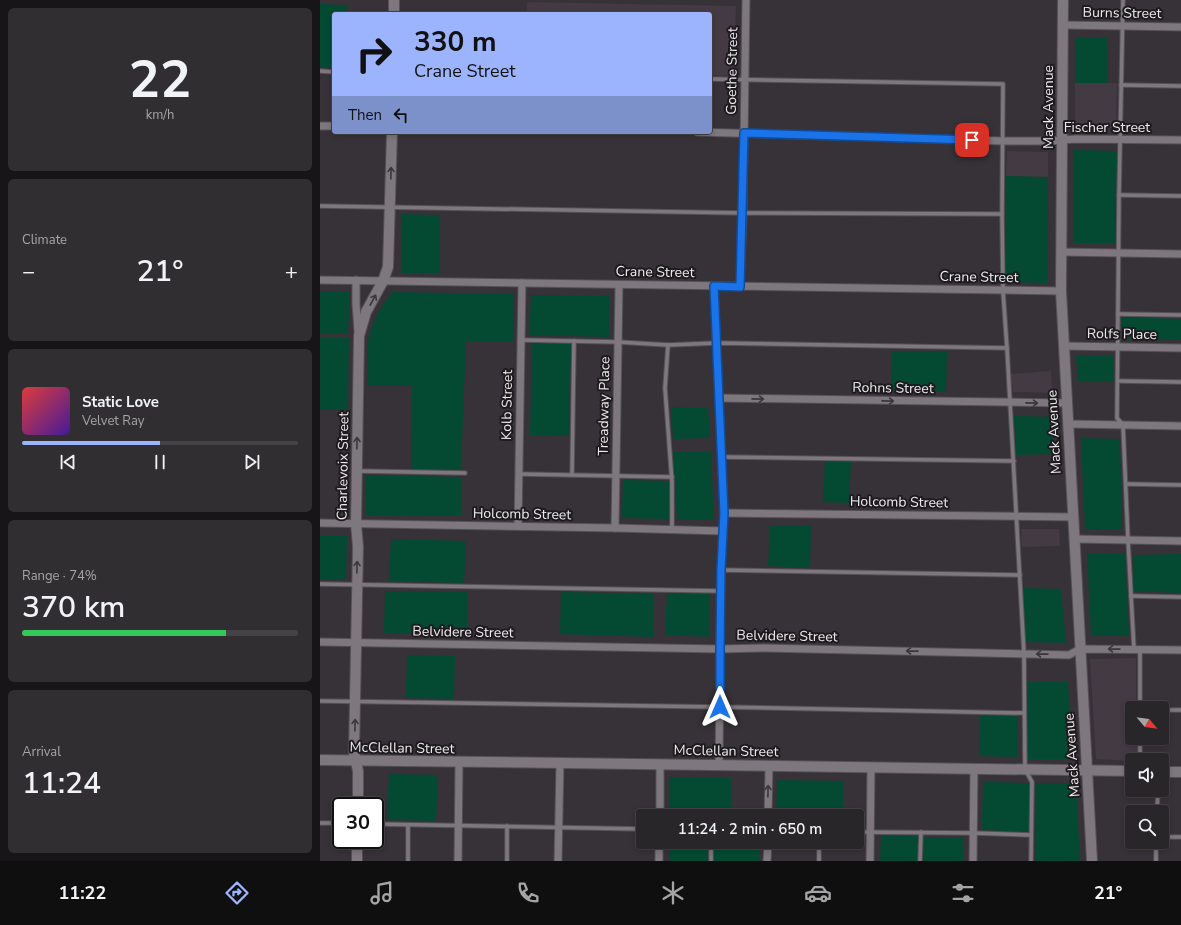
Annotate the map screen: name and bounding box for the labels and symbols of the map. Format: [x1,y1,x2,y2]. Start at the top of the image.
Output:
street label: Burns Street [1082,3,1162,23]
street label: Goethe Street [722,27,742,115]
street label: Mack Avenue [1039,65,1058,149]
street label: Fischer Street [1064,118,1150,137]
pin [955,123,989,157]
one-way arrow [387,167,395,180]
street label: Crane Street [615,262,695,282]
street label: Crane Street [939,267,1019,287]
one-way arrow [369,294,377,306]
street label: Rolfs Place [1087,324,1157,344]
street label: Treadway Place [594,356,614,456]
street label: Kolb Street [497,370,517,440]
street label: Rohns Street [852,378,934,398]
street label: Mack Avenue [1042,389,1066,475]
one-way arrow [751,395,764,403]
one-way arrow [881,397,894,405]
one-way arrow [1025,399,1038,407]
street label: Charlevoix Street [333,411,353,520]
one-way arrow [354,437,361,450]
street label: Holcomb Street [850,492,949,512]
street label: Holcomb Street [473,504,572,524]
one-way arrow [353,561,361,574]
street label: Belvidere Street [412,622,514,642]
street label: Belvidere Street [736,626,838,646]
one-way arrow [1108,645,1121,653]
one-way arrow [906,647,919,655]
one-way arrow [1036,650,1049,658]
position arrow [699,686,741,728]
north arrow [1125,701,1169,745]
street label: Mack Avenue [1060,712,1084,798]
one-way arrow [351,719,359,732]
street label: McClellan Street [349,738,455,758]
street label: McClellan Street [673,741,779,761]
one-way arrow [765,785,772,798]
speed limit sign: 30 [332,797,384,849]

